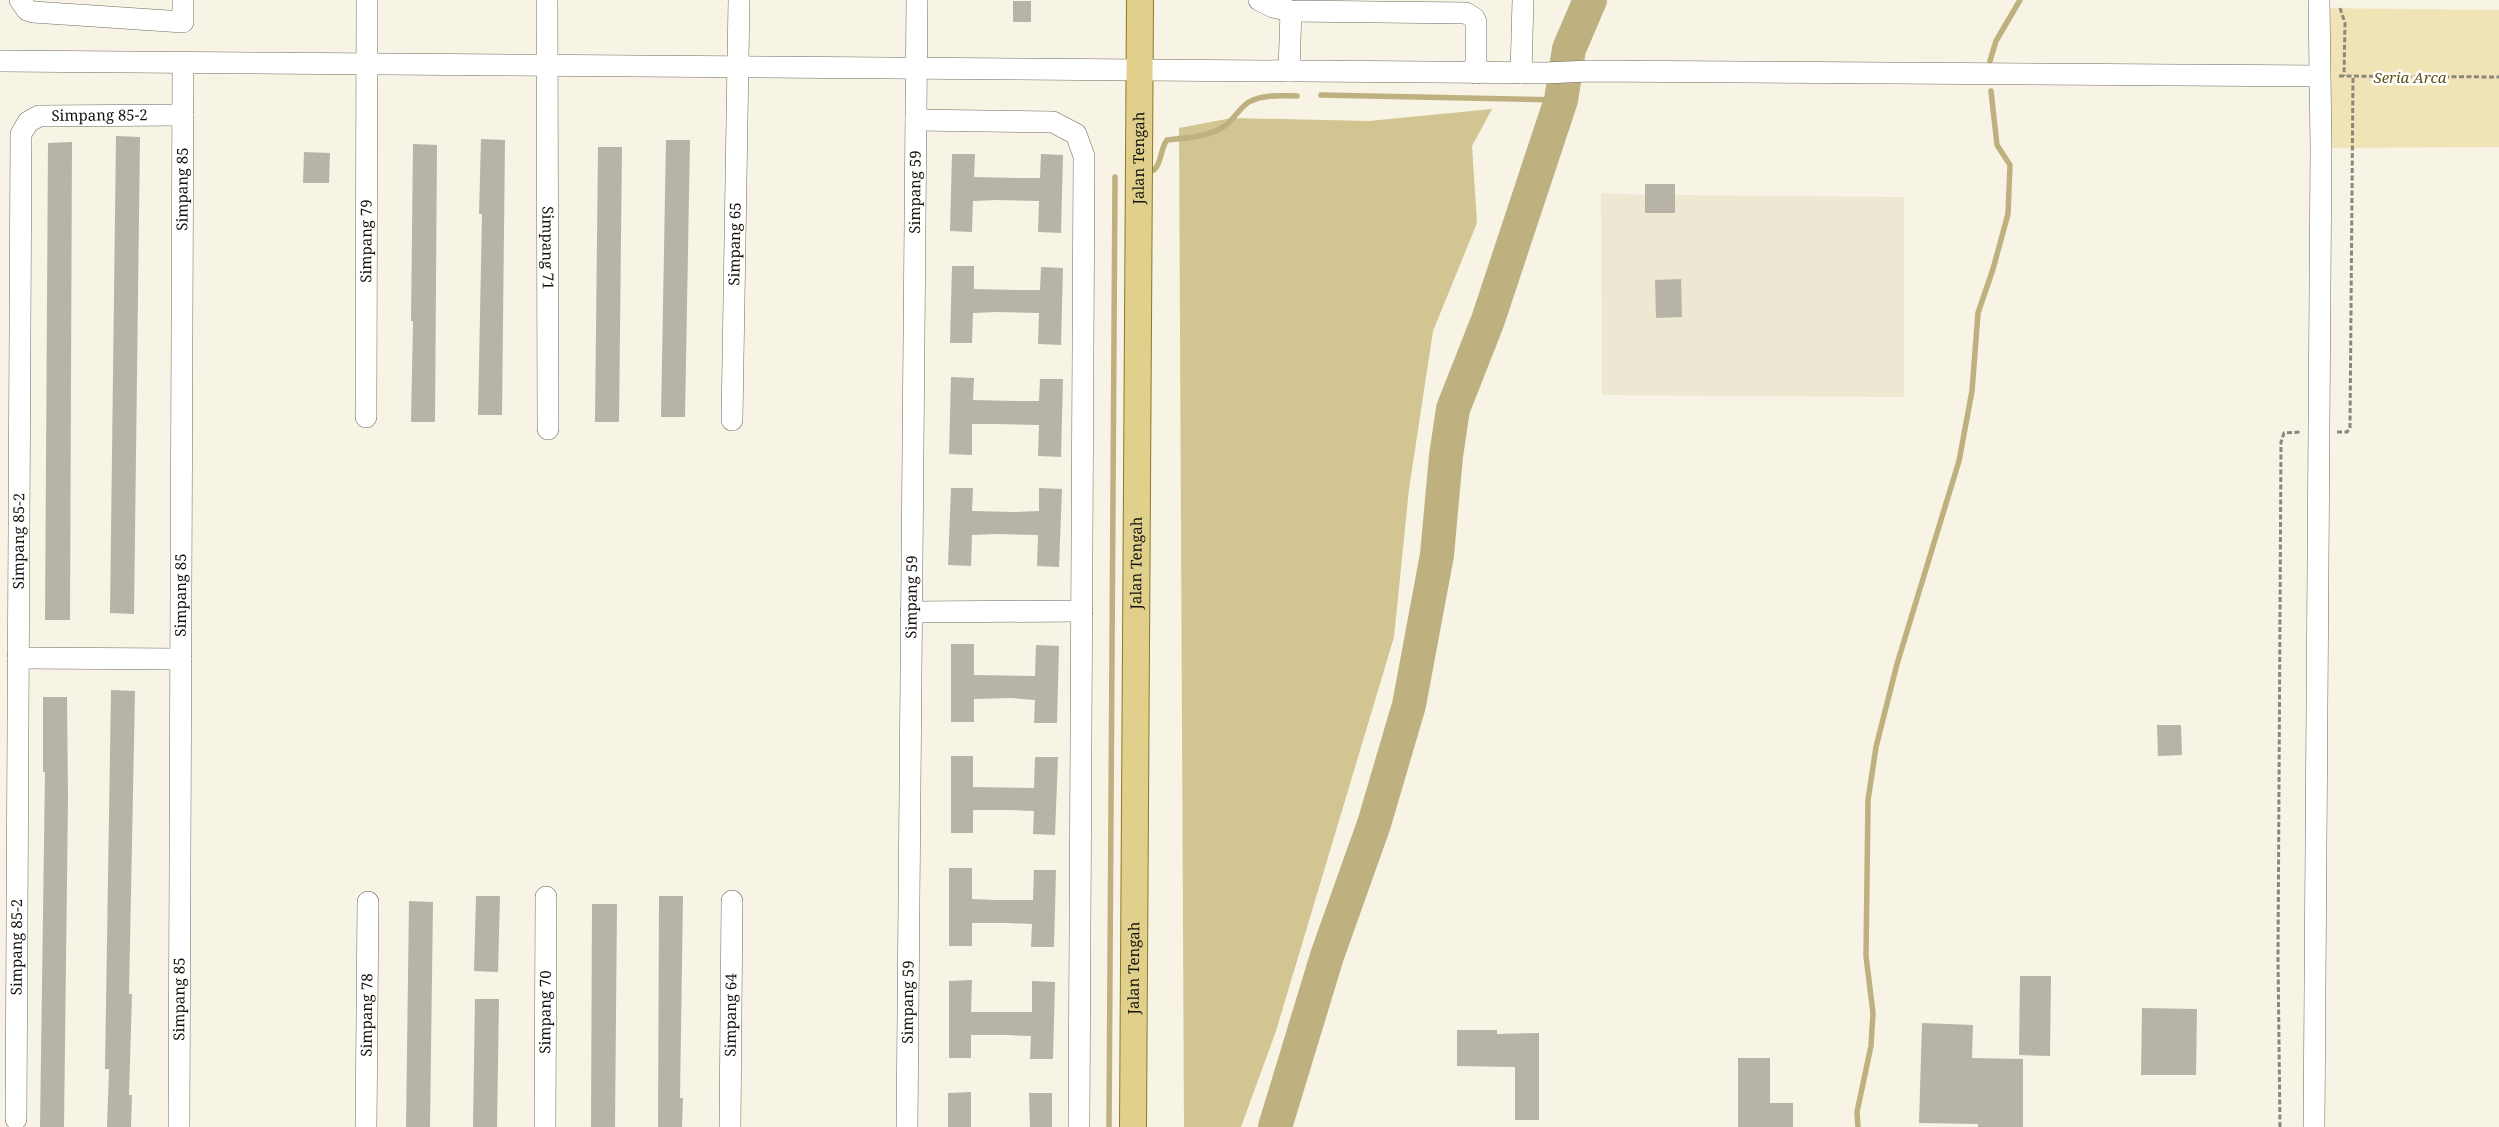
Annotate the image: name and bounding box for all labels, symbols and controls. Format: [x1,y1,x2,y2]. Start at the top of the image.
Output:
park label: Seria Arca [2373,67,2447,87]
street label: Simpang 85-2 [51,104,148,125]
street label: Jalan Tengah [1128,111,1148,205]
street label: Simpang 85 [171,147,192,231]
street label: Simpang 59 [904,150,925,234]
street label: Simpang 79 [355,199,376,283]
street label: Simpang 65 [723,202,745,286]
street label: Simpang 71 [538,206,559,290]
street label: Simpang 85-2 [8,493,28,589]
street label: Jalan Tengah [1125,516,1146,610]
street label: Simpang 85 [170,553,190,637]
street label: Simpang 59 [900,555,921,639]
street label: Simpang 85-2 [6,899,26,995]
street label: Jalan Tengah [1123,921,1143,1015]
street label: Simpang 85 [168,957,189,1041]
street label: Simpang 59 [897,960,917,1044]
street label: Simpang 70 [534,970,555,1054]
street label: Simpang 78 [356,973,376,1057]
street label: Simpang 64 [720,973,740,1057]

